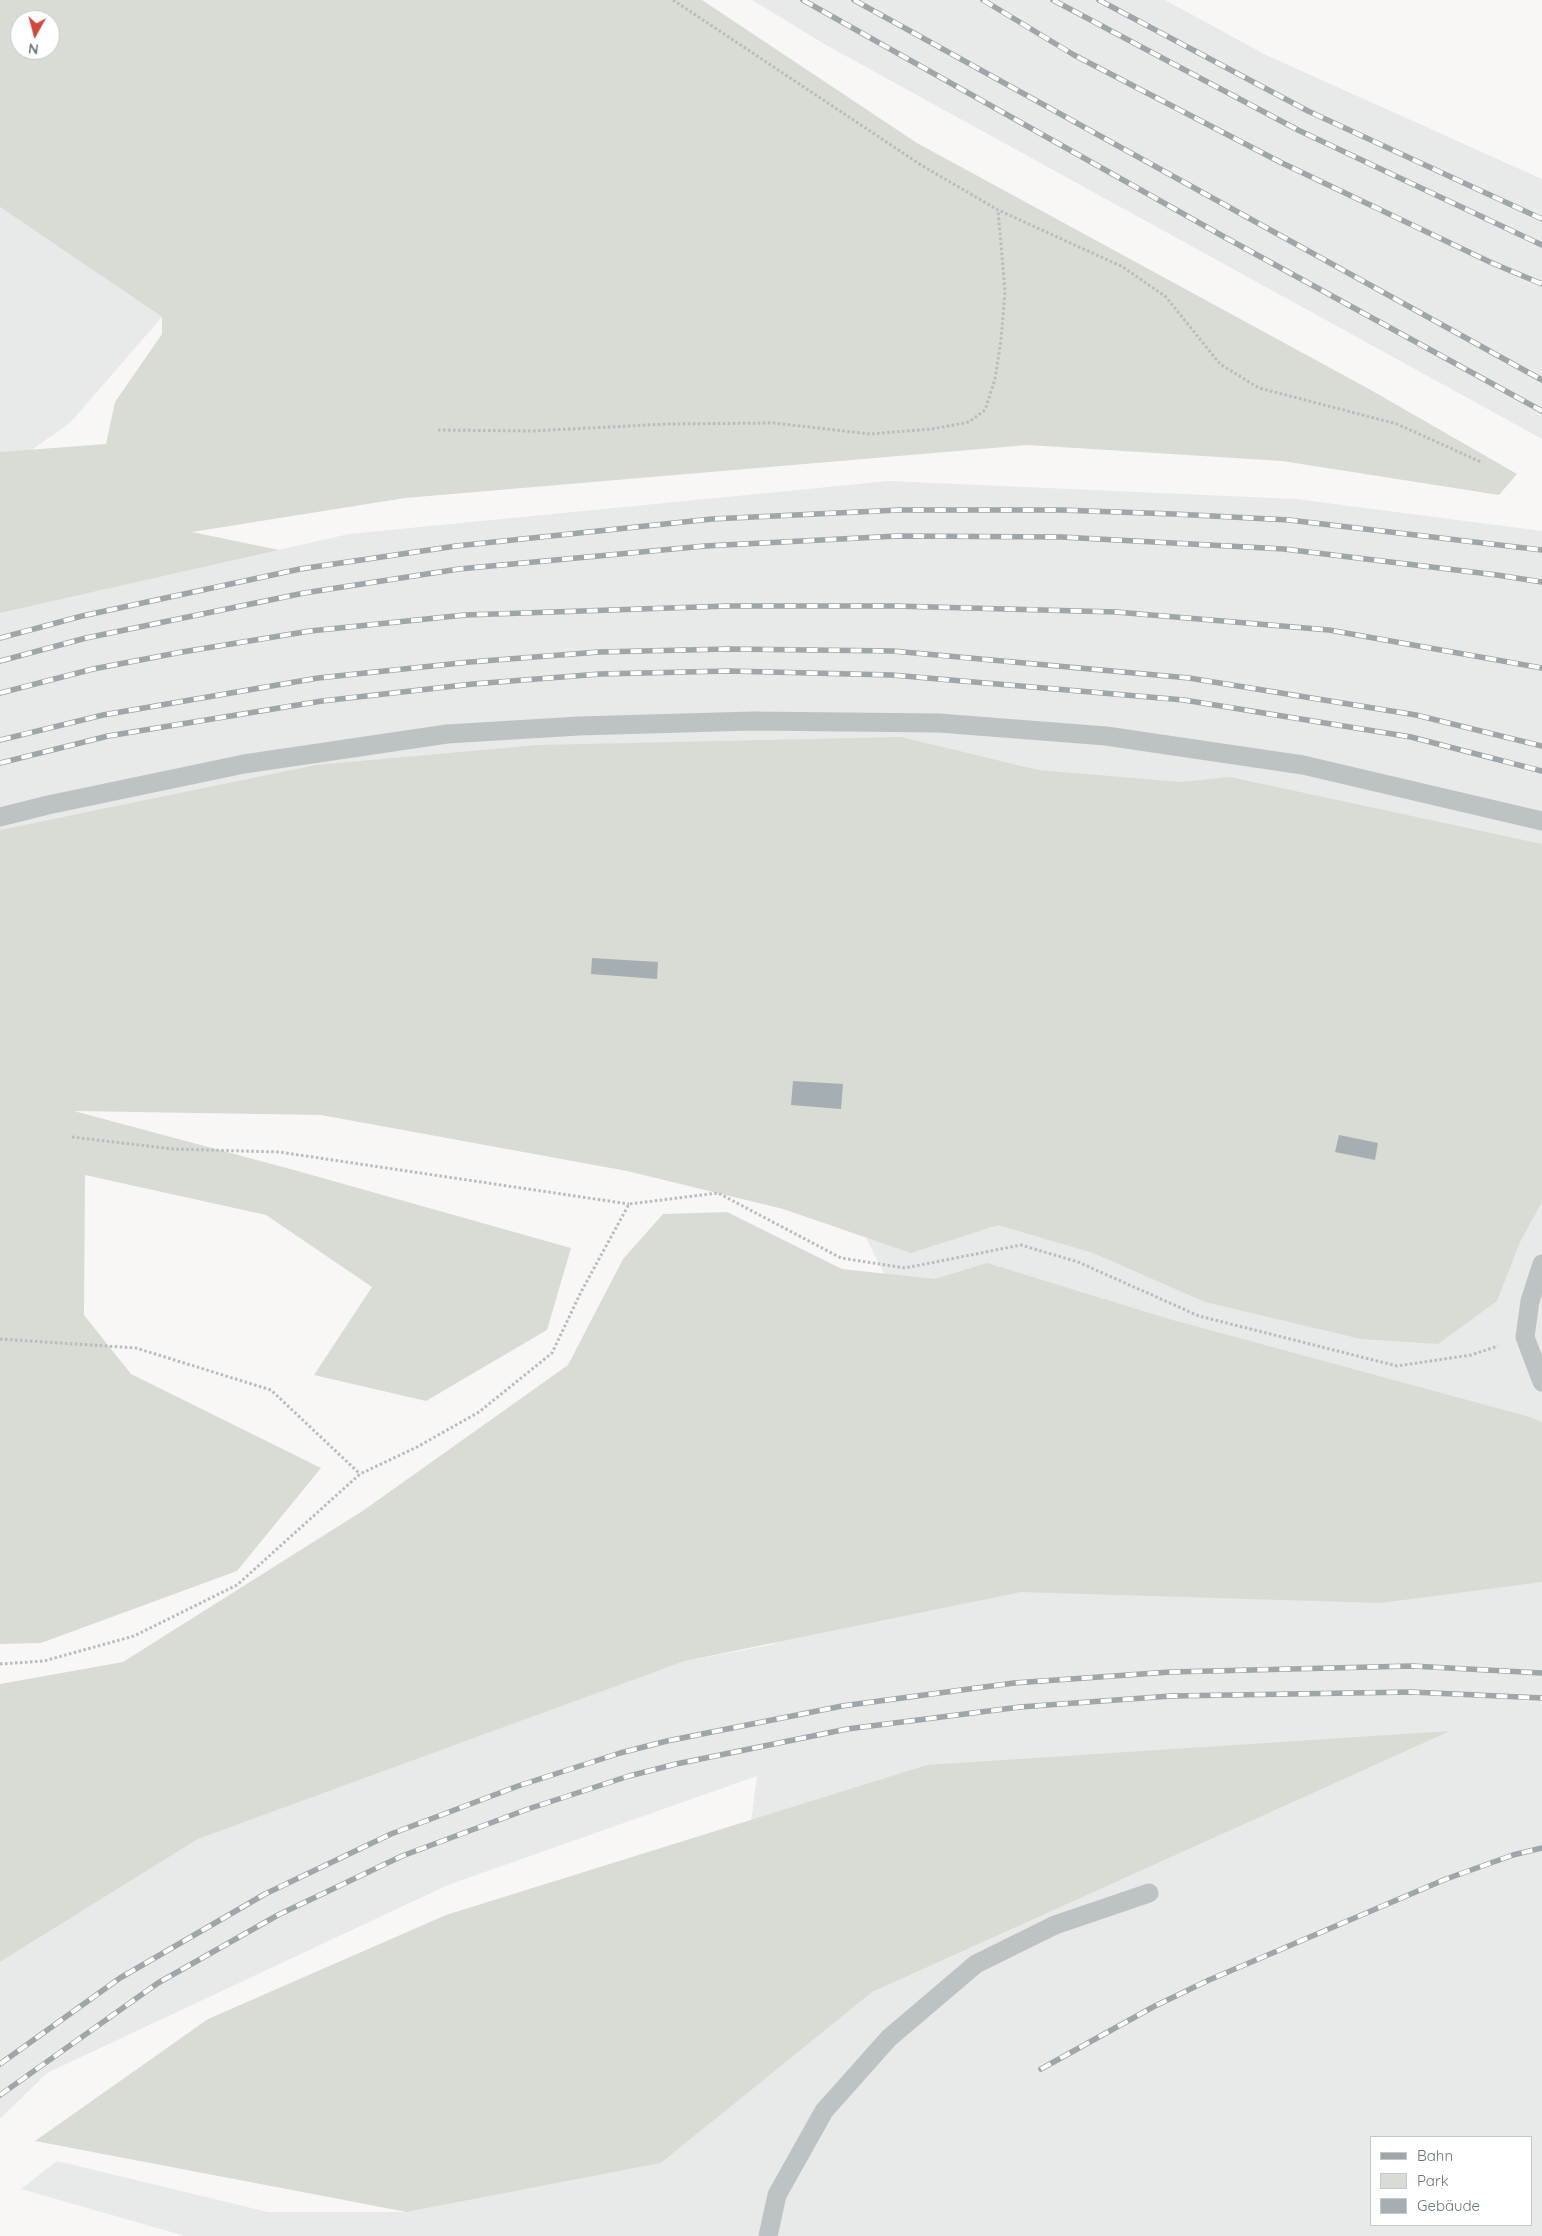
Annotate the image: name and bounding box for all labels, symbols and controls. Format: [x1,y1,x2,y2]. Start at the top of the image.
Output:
north arrow [10,10,60,60]
text: N [27,39,40,58]
legend [1370,2136,1532,2226]
text: Bahn [1417,2146,1453,2165]
text: Park [1417,2171,1449,2190]
text: Gebäude [1417,2196,1480,2215]

